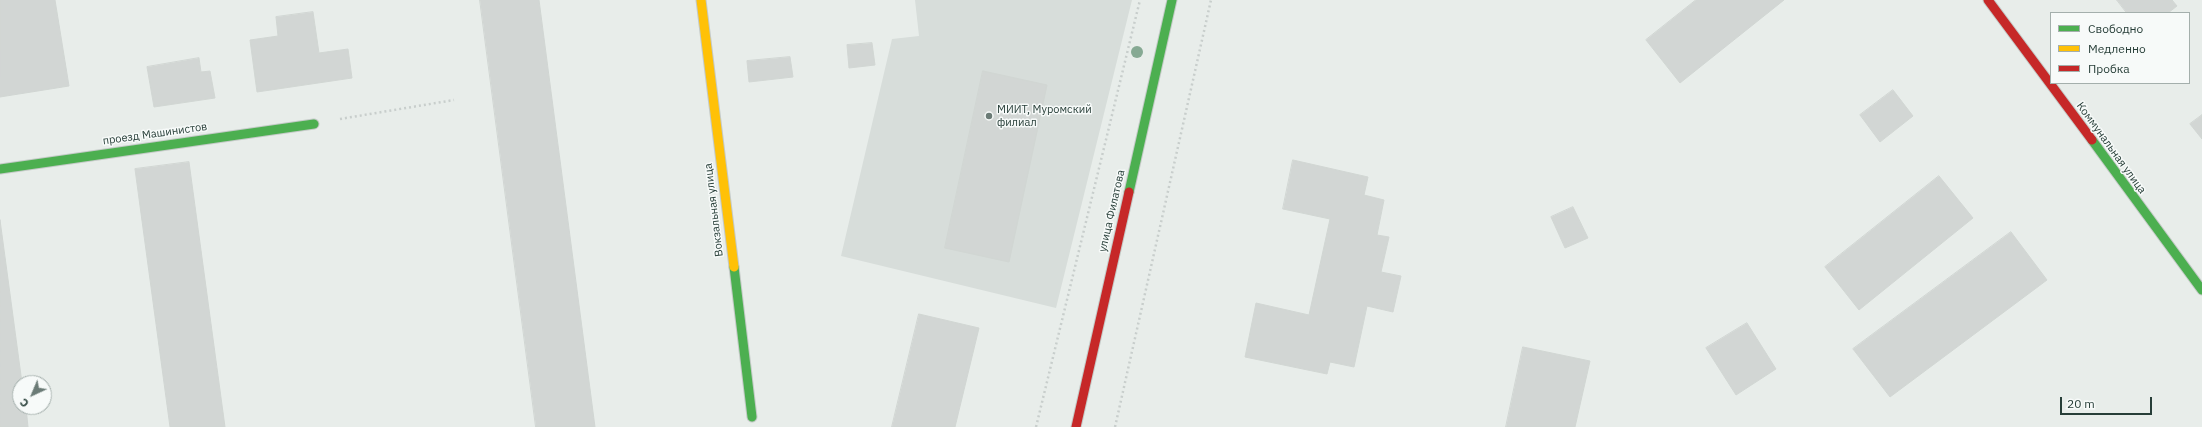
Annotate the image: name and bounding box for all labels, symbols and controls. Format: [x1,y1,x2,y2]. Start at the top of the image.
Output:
legend [2050,12,2190,84]
text: Свободно [2088,21,2143,36]
text: Медленно [2088,41,2146,56]
text: Пробка [2088,61,2130,76]
street label: Коммунальная улица [2073,100,2149,196]
place label: МИИТ, Муромский филиал [997,103,1092,129]
marker: МИИТ, Муромский филиал [984,111,994,121]
street label: проезд Машинистов [102,120,208,148]
street label: Вокзальная улица [702,163,726,257]
street label: улица Филатова [1096,169,1128,253]
north arrow [12,375,52,415]
scale bar [2062,389,2154,415]
text: С [17,395,32,410]
text: 20 m [2067,396,2095,411]

